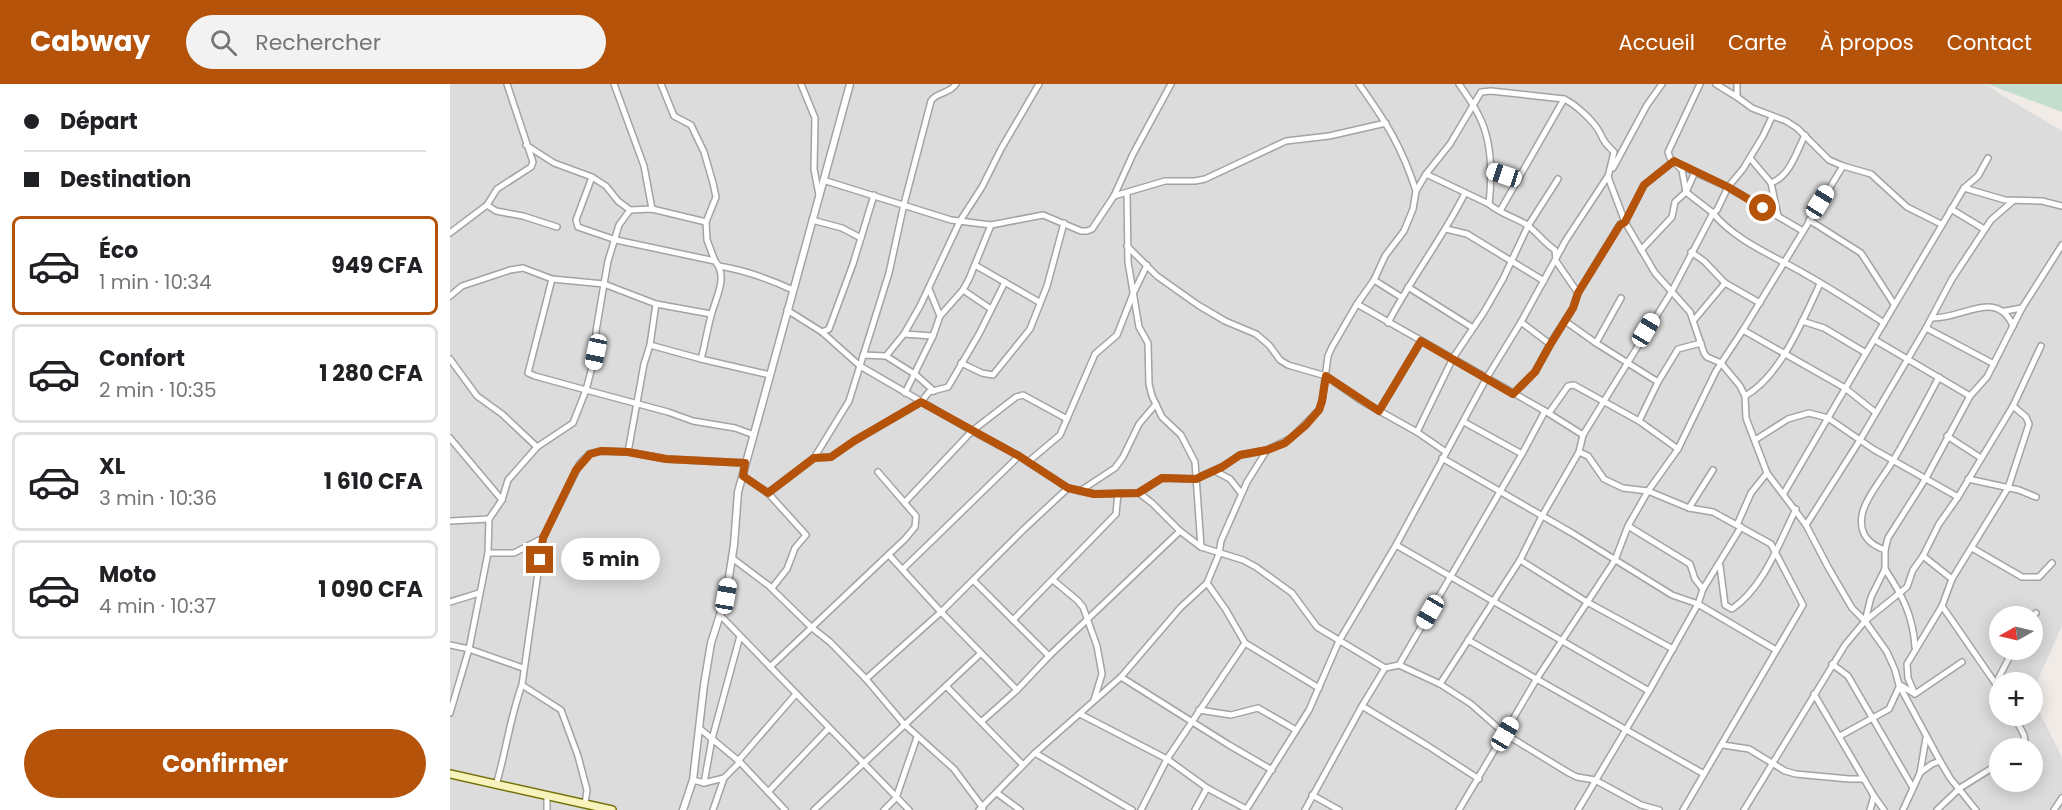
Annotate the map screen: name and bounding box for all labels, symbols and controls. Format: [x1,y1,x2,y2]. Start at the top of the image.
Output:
search box [186,15,606,69]
text: Cabway [30,22,150,61]
icon: search [207,26,240,59]
text: Rechercher [255,27,381,58]
text: Accueil [1618,28,1695,57]
text: Carte [1728,28,1787,57]
text: À propos [1820,28,1914,57]
text: Contact [1947,28,2032,57]
text: Départ [60,106,138,137]
car [1484,161,1524,189]
text: Destination [60,164,191,195]
car [1803,182,1837,222]
route start [1749,194,1776,221]
text: Éco [99,235,138,266]
icon: car [27,239,81,293]
text: 949 CFA [331,250,423,281]
text: 1 min · 10:34 [99,268,212,296]
car [1629,310,1663,350]
car [583,333,609,371]
text: Confort [99,343,185,374]
icon: car [27,347,81,401]
text: 1 280 CFA [319,358,423,389]
text: 2 min · 10:35 [99,376,217,404]
text: XL [99,451,125,482]
icon: car [27,455,81,509]
text: 1 610 CFA [324,466,423,497]
text: 3 min · 10:36 [99,484,217,512]
callout: 5 min [561,539,660,581]
text: 5 min [582,545,639,573]
route end [526,546,553,573]
text: Moto [99,559,156,590]
icon: car [27,563,81,617]
text: 1 090 CFA [318,574,423,605]
car [714,577,738,615]
text: 4 min · 10:37 [99,592,216,620]
car [1413,592,1447,632]
north arrow [1989,606,2043,660]
map controls [1989,606,2043,792]
button: + [1989,672,2043,726]
car [1488,714,1522,754]
button: Confirmer [24,729,426,798]
button: − [1989,738,2043,792]

